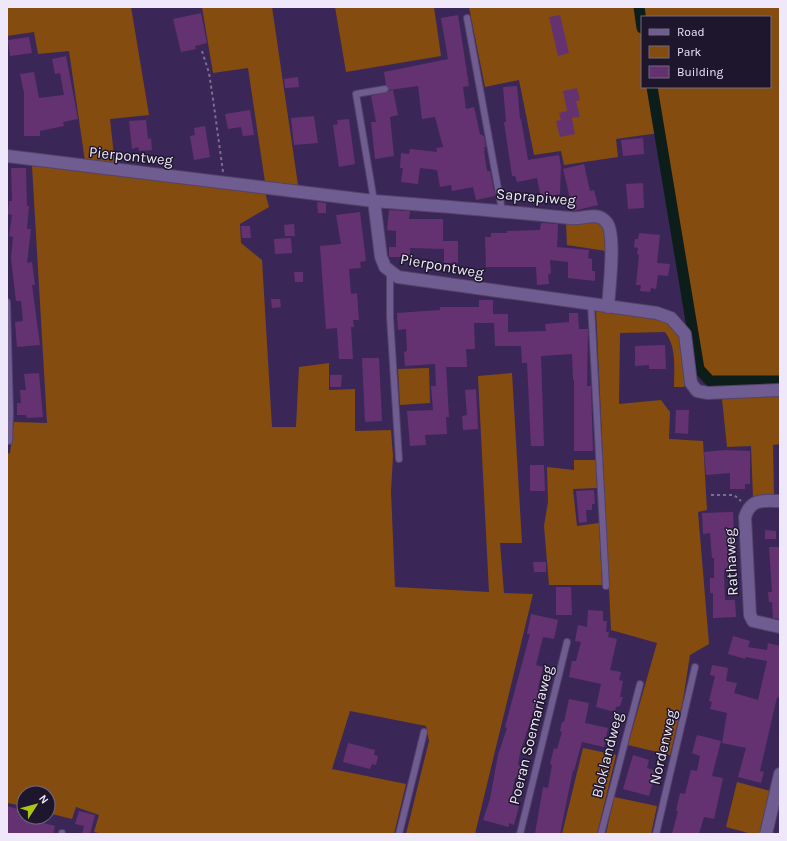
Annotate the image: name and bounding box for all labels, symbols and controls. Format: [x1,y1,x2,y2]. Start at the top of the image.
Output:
legend [641,16,771,88]
text: Road [677,25,705,39]
text: Park [677,45,702,59]
text: Building [677,65,724,79]
street label: Pierpontweg [88,143,175,169]
street label: Saprapiweg [495,185,577,210]
street label: Pierpontweg [399,250,486,282]
street label: Rathaweg [720,527,742,596]
street label: Poeran Soemariaweg [505,663,557,807]
street label: Nordenweg [646,707,680,786]
street label: Bloklandweg [588,710,626,800]
north arrow [16,785,56,825]
text: N [36,792,51,806]

